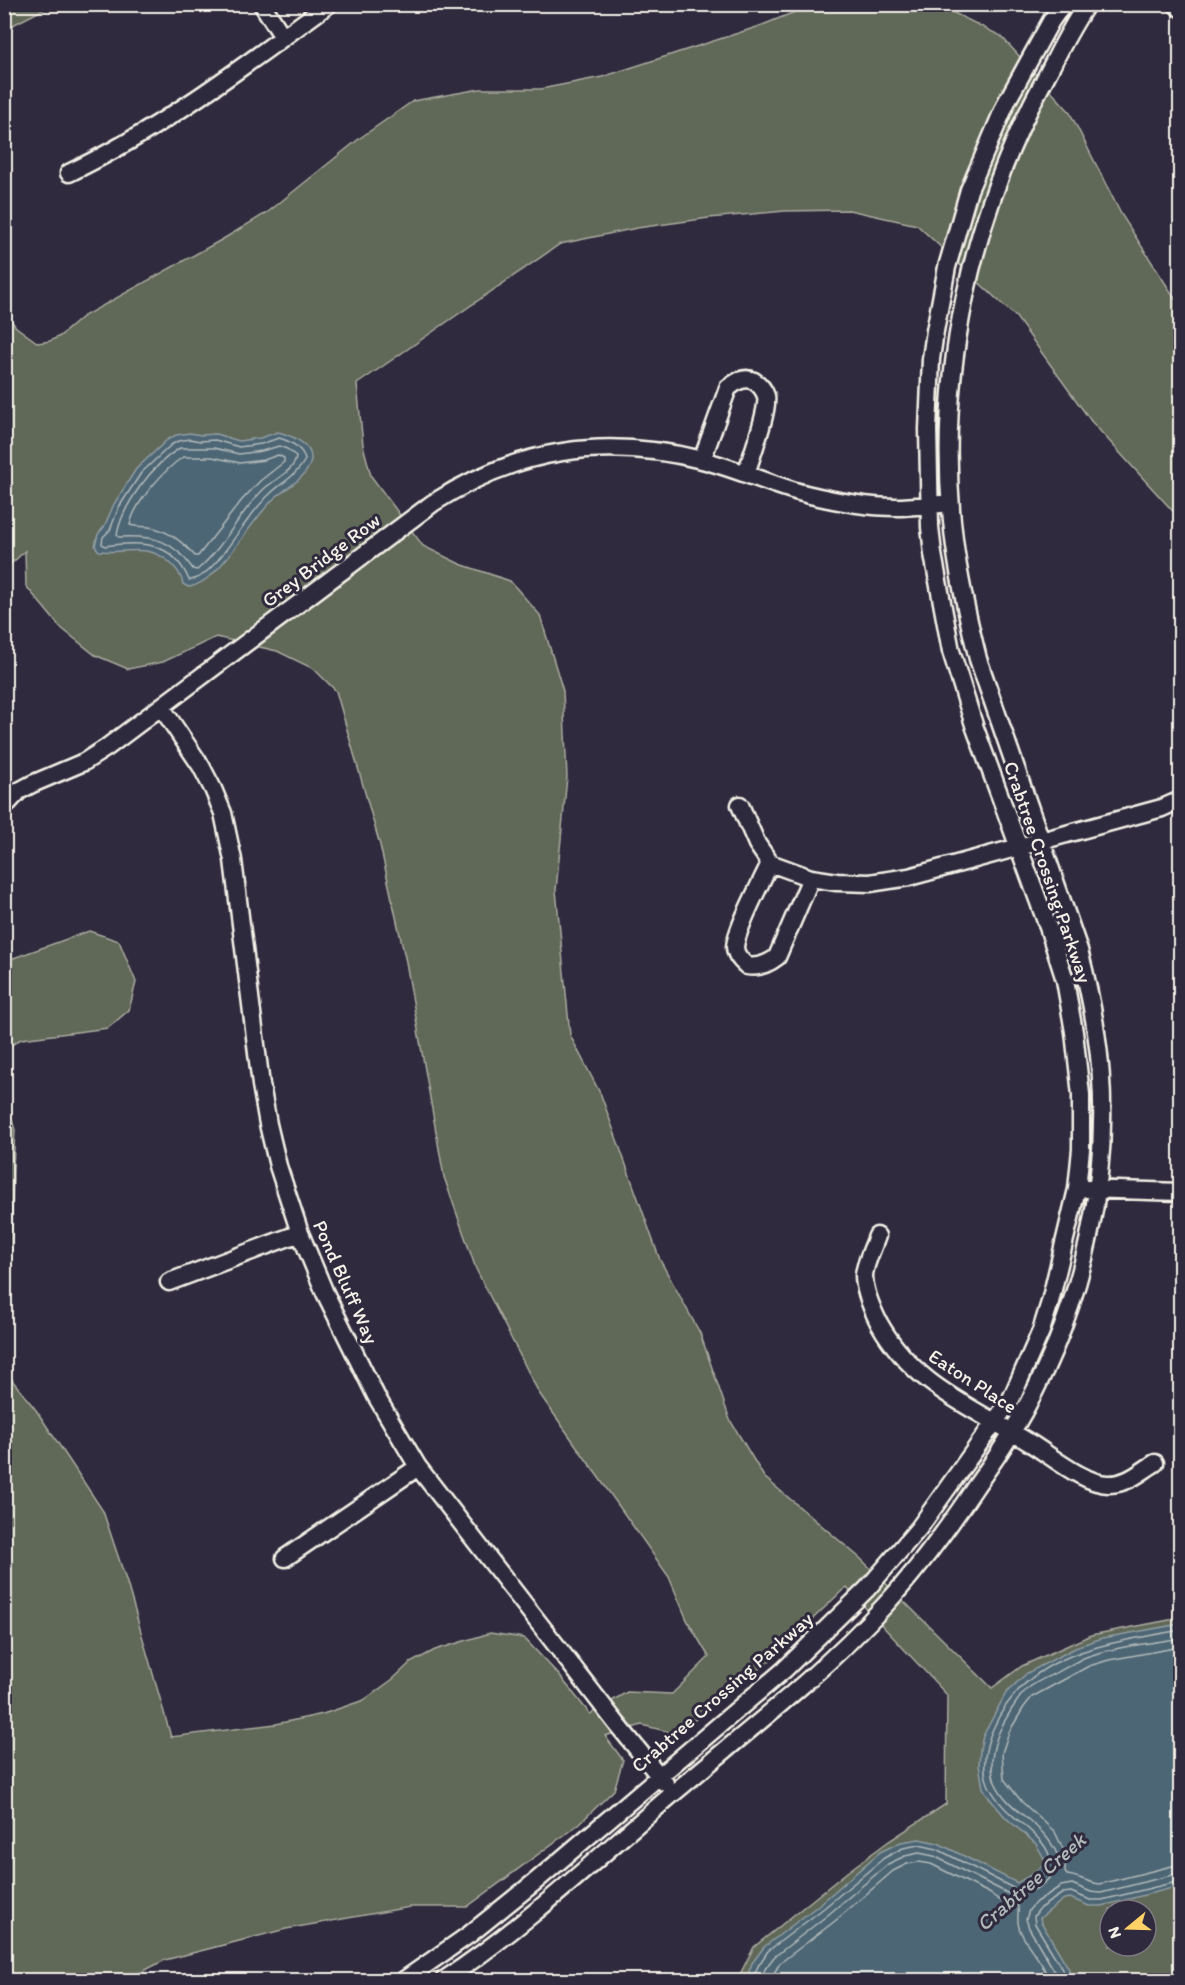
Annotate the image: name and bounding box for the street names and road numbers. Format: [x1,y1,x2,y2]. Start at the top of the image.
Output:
street label: Grey Bridge Row [257,508,385,612]
street label: Crabtree Crossing Parkway [999,758,1097,987]
street label: Pond Bluff Way [308,1217,384,1348]
street label: Eaton Place [924,1344,1022,1418]
street label: Crabtree Crossing Parkway [626,1606,818,1777]

